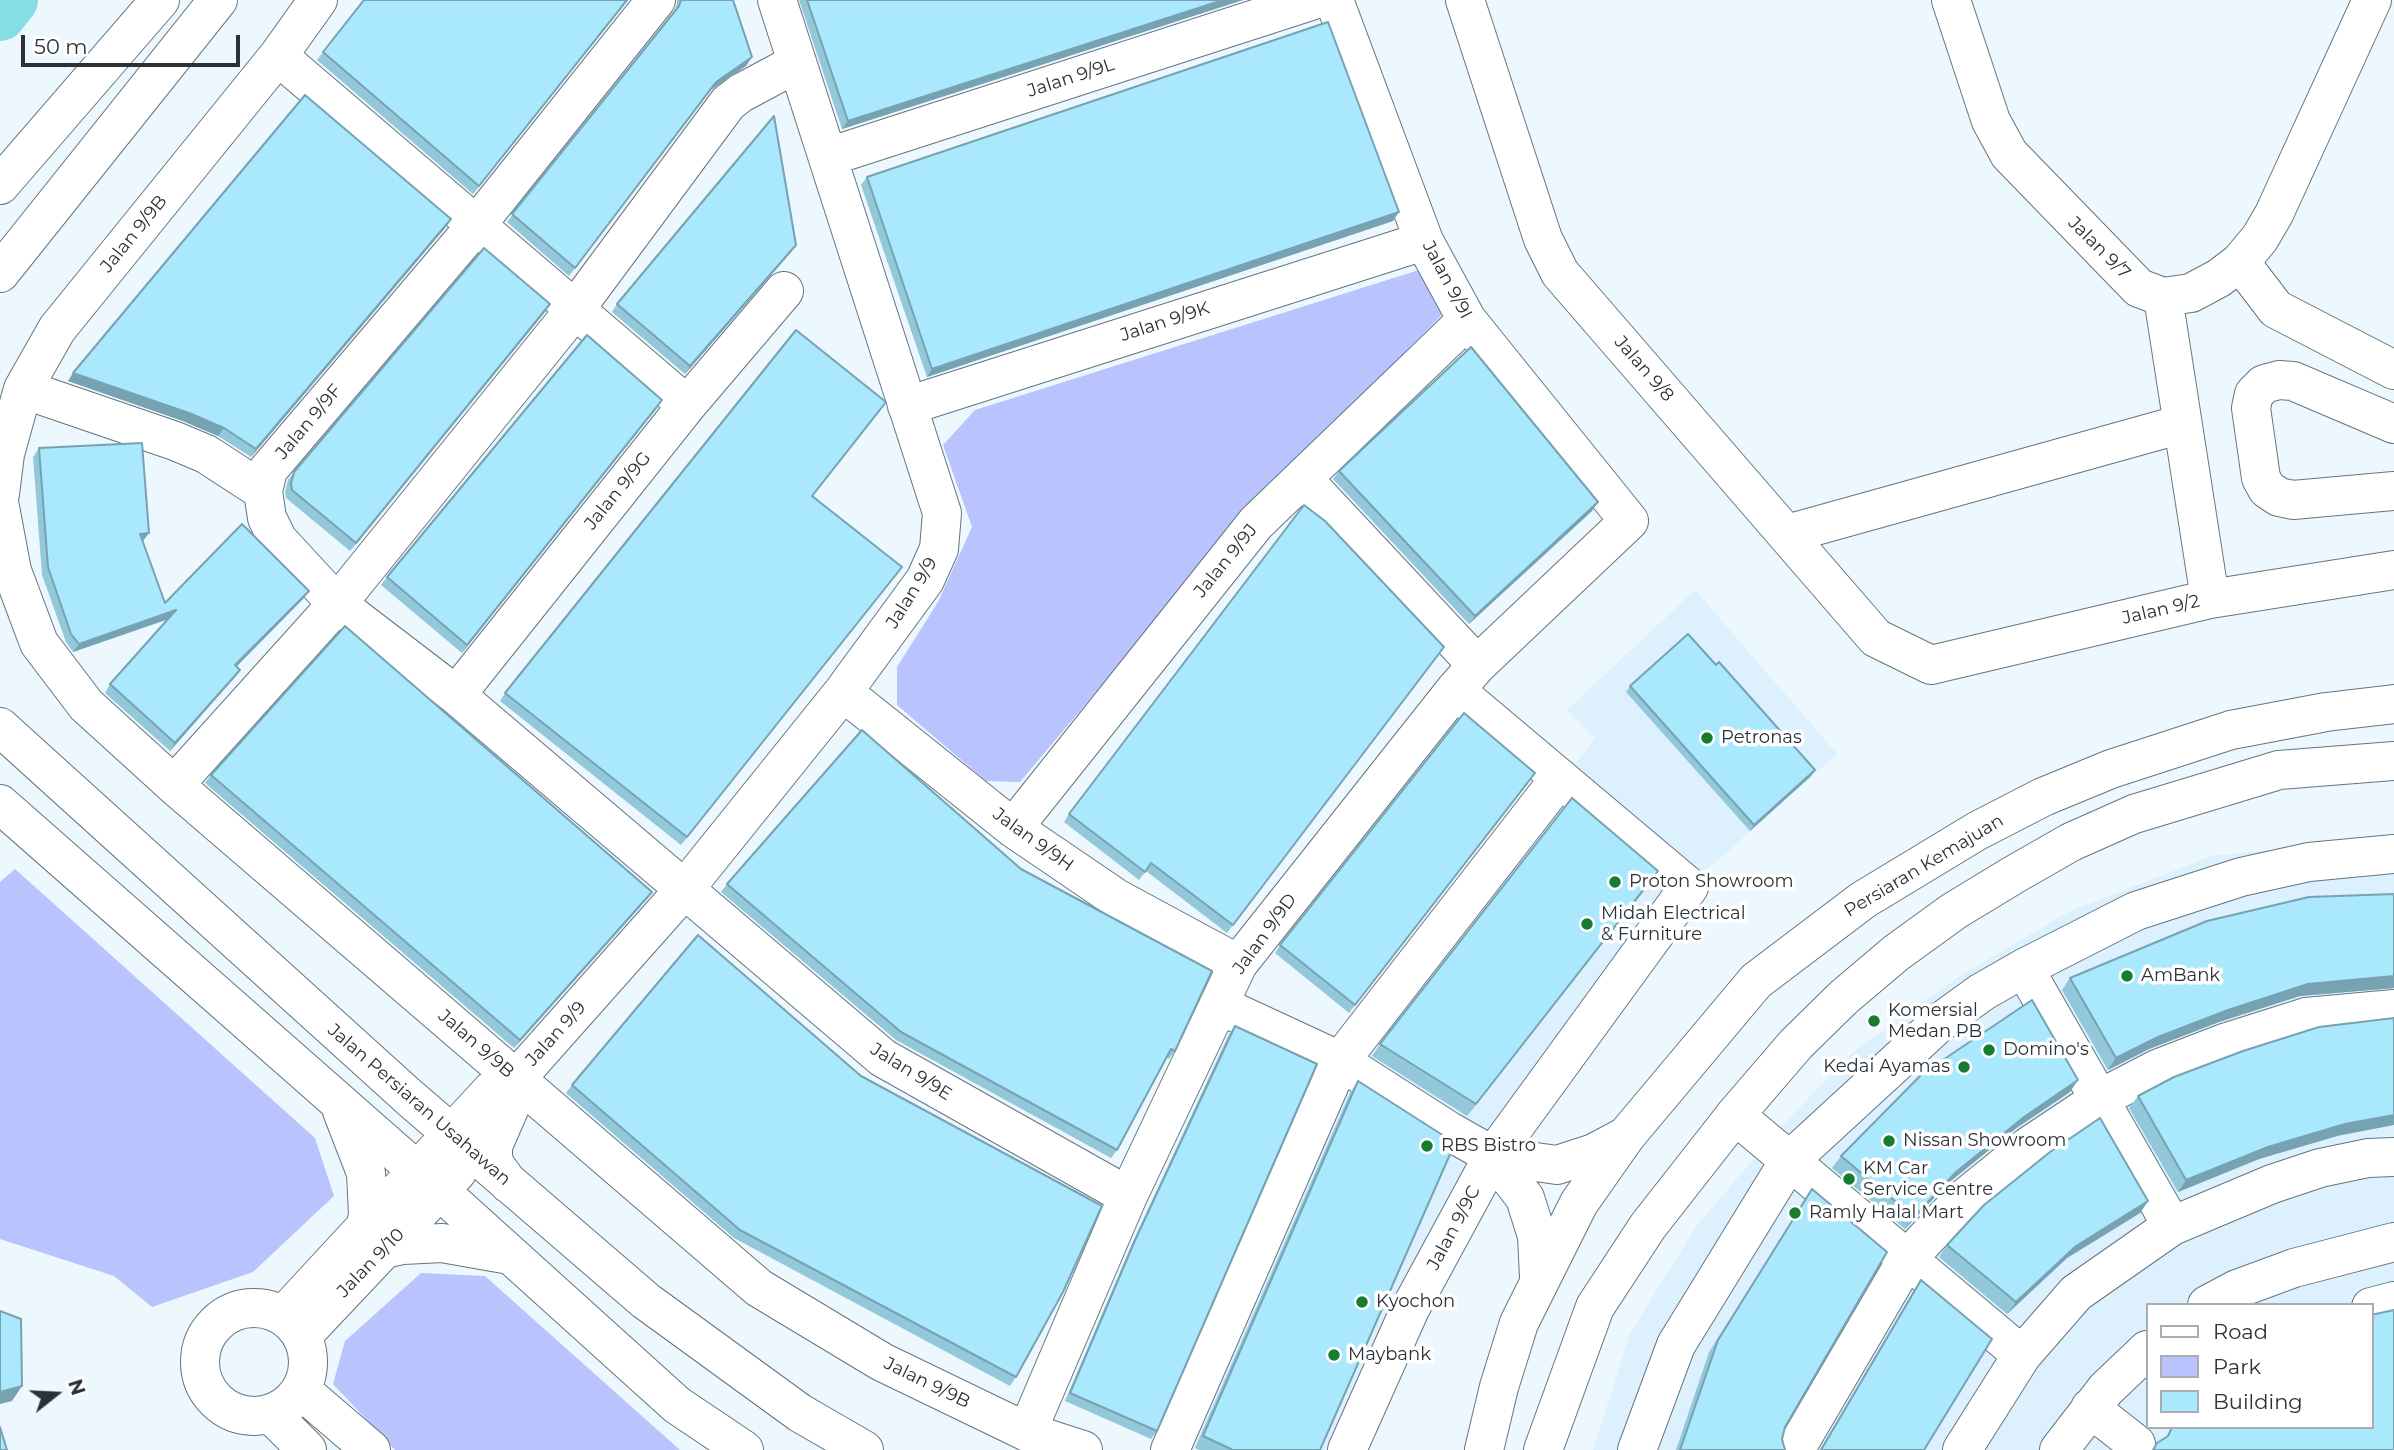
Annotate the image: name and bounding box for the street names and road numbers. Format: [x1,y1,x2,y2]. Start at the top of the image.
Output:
street label: Jalan 9/9L [1025,54,1117,102]
street label: Jalan 9/9B [96,191,172,277]
street label: Jalan 9/7 [2063,212,2135,284]
street label: Jalan 9/9I [1418,237,1476,323]
street label: Jalan 9/9K [1118,297,1212,347]
street label: Jalan 9/8 [1610,332,1678,406]
street label: Jalan 9/9F [271,380,347,464]
street label: Jalan 9/9G [580,448,656,534]
street label: Jalan 9/9J [1190,520,1262,602]
street label: Jalan 9/9 [882,554,942,632]
street label: Jalan 9/2 [2120,591,2202,629]
street label: Jalan 9/9H [989,804,1077,876]
street label: Persiaran Kemajuan [1841,810,2007,922]
street label: Jalan 9/9D [1229,889,1301,979]
street label: Jalan 9/9 [521,997,591,1071]
street label: Jalan 9/9B [434,1005,518,1083]
street label: Jalan Persiaran Usahawan [323,1020,515,1190]
street label: Jalan 9/9E [866,1039,956,1105]
street label: Jalan 9/9C [1423,1182,1485,1274]
street label: Jalan 9/10 [333,1224,409,1302]
street label: Jalan 9/9B [880,1353,974,1413]

